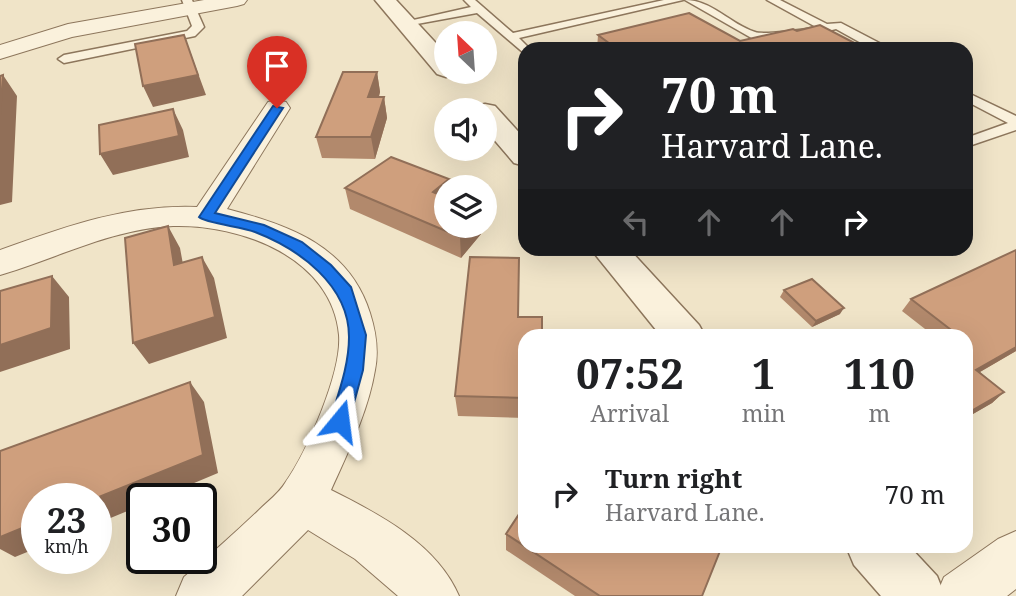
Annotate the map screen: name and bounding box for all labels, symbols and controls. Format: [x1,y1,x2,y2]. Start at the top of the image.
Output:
north arrow [434,21,497,84]
map controls [434,21,497,238]
pin [247,36,307,108]
icon: arrive [258,47,296,85]
text: 70 m [661,61,777,127]
icon: right [546,70,637,161]
button: sound [434,98,497,161]
text: Harvard Lane. [661,124,883,167]
button: layers [434,175,497,238]
icon: left [617,203,655,241]
icon: ahead [690,203,728,241]
icon: ahead [763,203,801,241]
icon: right [836,203,874,241]
text: 07:52 [576,344,684,401]
text: 1 [752,344,776,401]
text: 110 [844,344,915,401]
position arrow [303,384,377,458]
text: Arrival [591,397,669,429]
text: min [742,397,786,429]
text: m [868,397,890,429]
text: Turn right [605,460,742,496]
icon: right [546,475,584,513]
text: 70 m [885,476,945,512]
speed limit sign: 30 [126,483,217,574]
text: 23 [47,496,86,543]
text: Harvard Lane. [605,496,764,528]
text: km/h [44,534,89,558]

